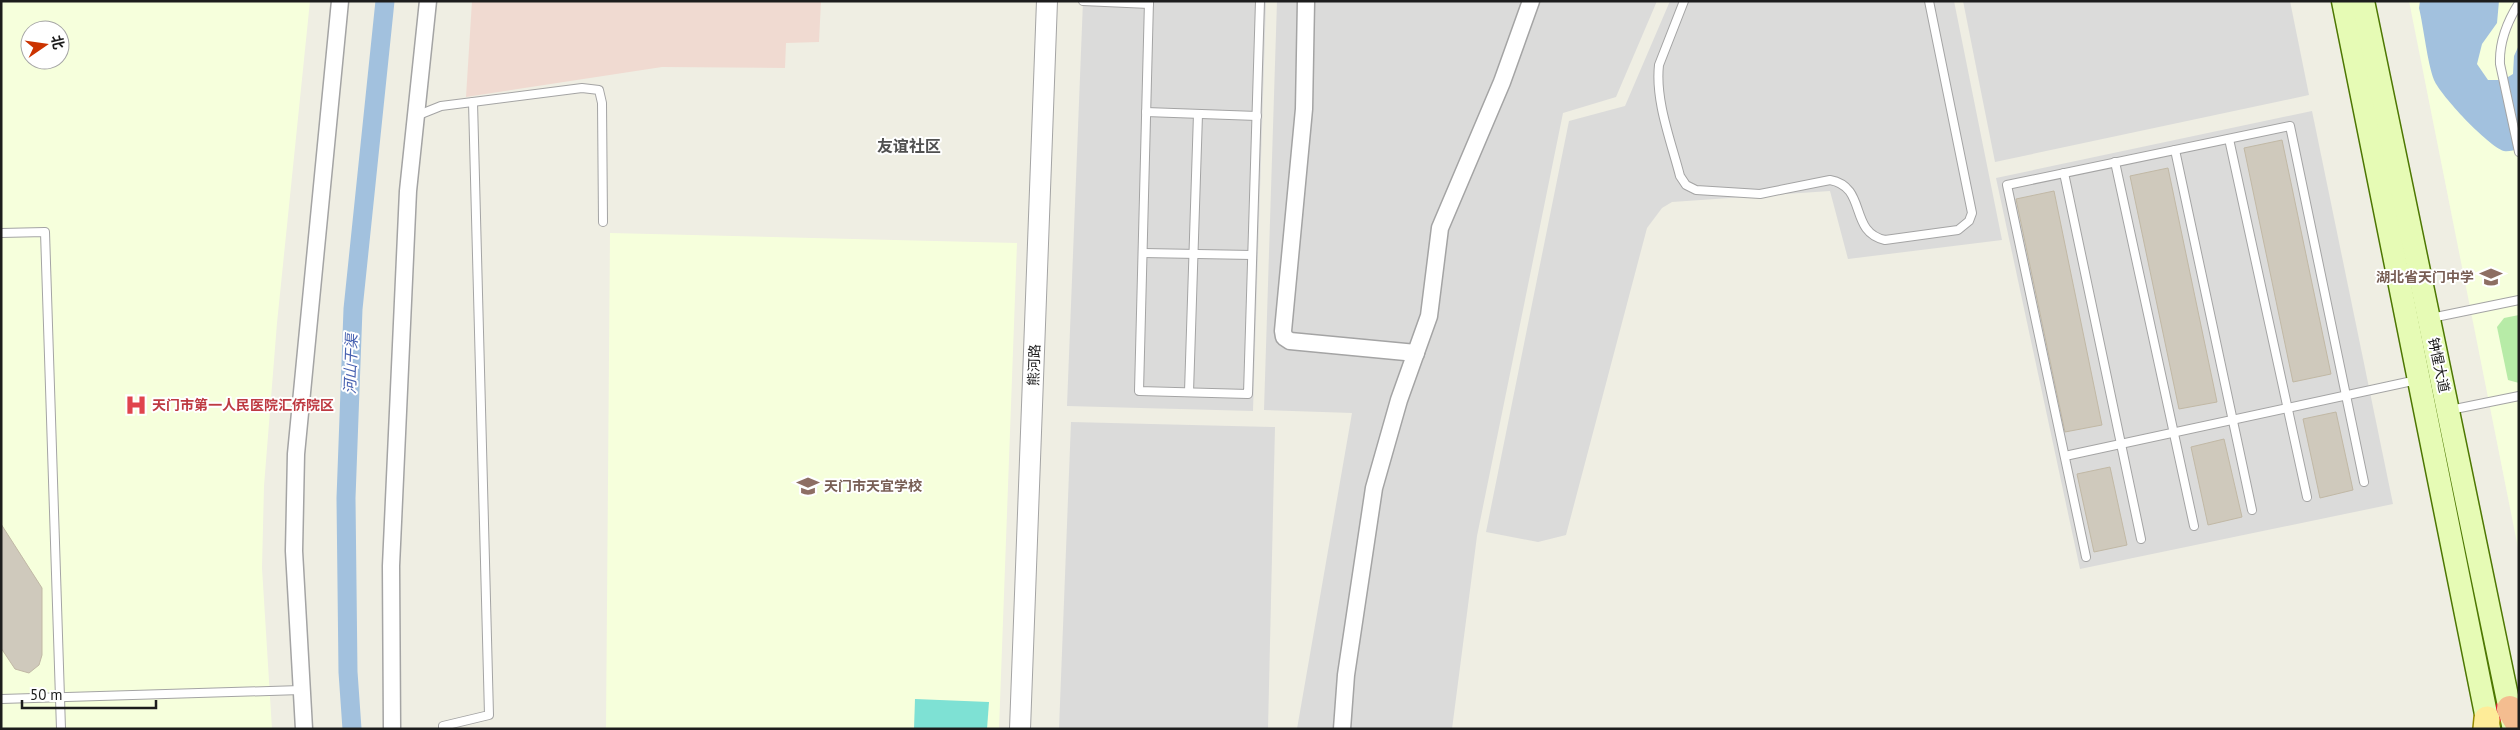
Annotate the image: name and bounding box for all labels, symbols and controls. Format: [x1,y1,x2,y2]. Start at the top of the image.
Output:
north arrow [20,20,70,70]
text: 北 [47,33,68,51]
district label: 友谊社区 [877,136,941,156]
school or university icon: 湖北省天门中学 [2478,264,2504,290]
place label: 湖北省天门中学 [2376,268,2474,286]
water label: 河山干渠 [340,332,361,394]
street label: 钟惺大道 [2424,336,2454,394]
street label: 熊河路 [1024,344,1044,386]
hospital icon: 天门市第一人民医院汇侨院区 [123,392,149,418]
place label: 天门市第一人民医院汇侨院区 [152,396,334,414]
school or university icon: 天门市天宜学校 [795,473,821,499]
place label: 天门市天宜学校 [824,477,922,495]
scale bar [22,678,156,710]
text: 50 m [30,685,63,704]

